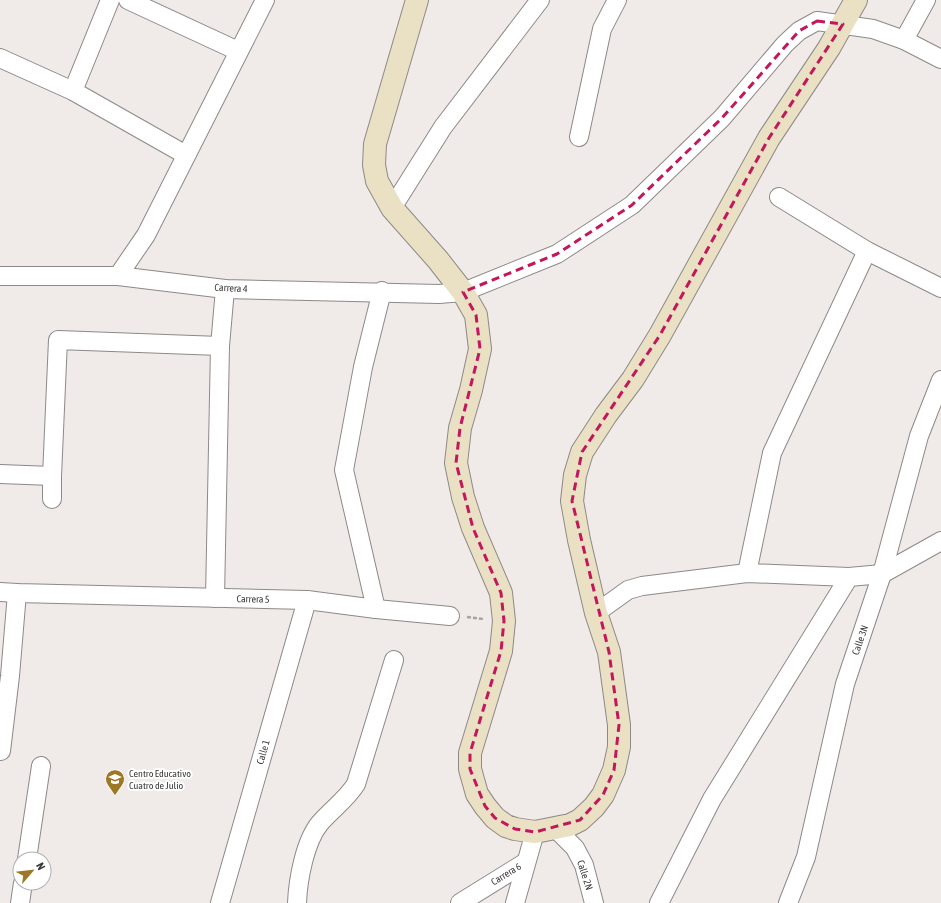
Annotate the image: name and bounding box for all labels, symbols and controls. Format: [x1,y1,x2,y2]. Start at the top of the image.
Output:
street label: Carrera 4 [214,282,248,294]
street label: Carrera 5 [236,593,270,605]
street label: Calle 3N [850,624,870,656]
street label: Calle 1 [254,738,272,766]
school or university icon: Centro Educativo Cuatro de Julio [104,768,126,796]
place label: Centro Educativo Cuatro de Julio [129,768,191,791]
north arrow [12,851,52,891]
street label: Calle 2N [575,859,595,891]
street label: Carrera 6 [489,860,523,887]
text: N [34,861,48,872]

